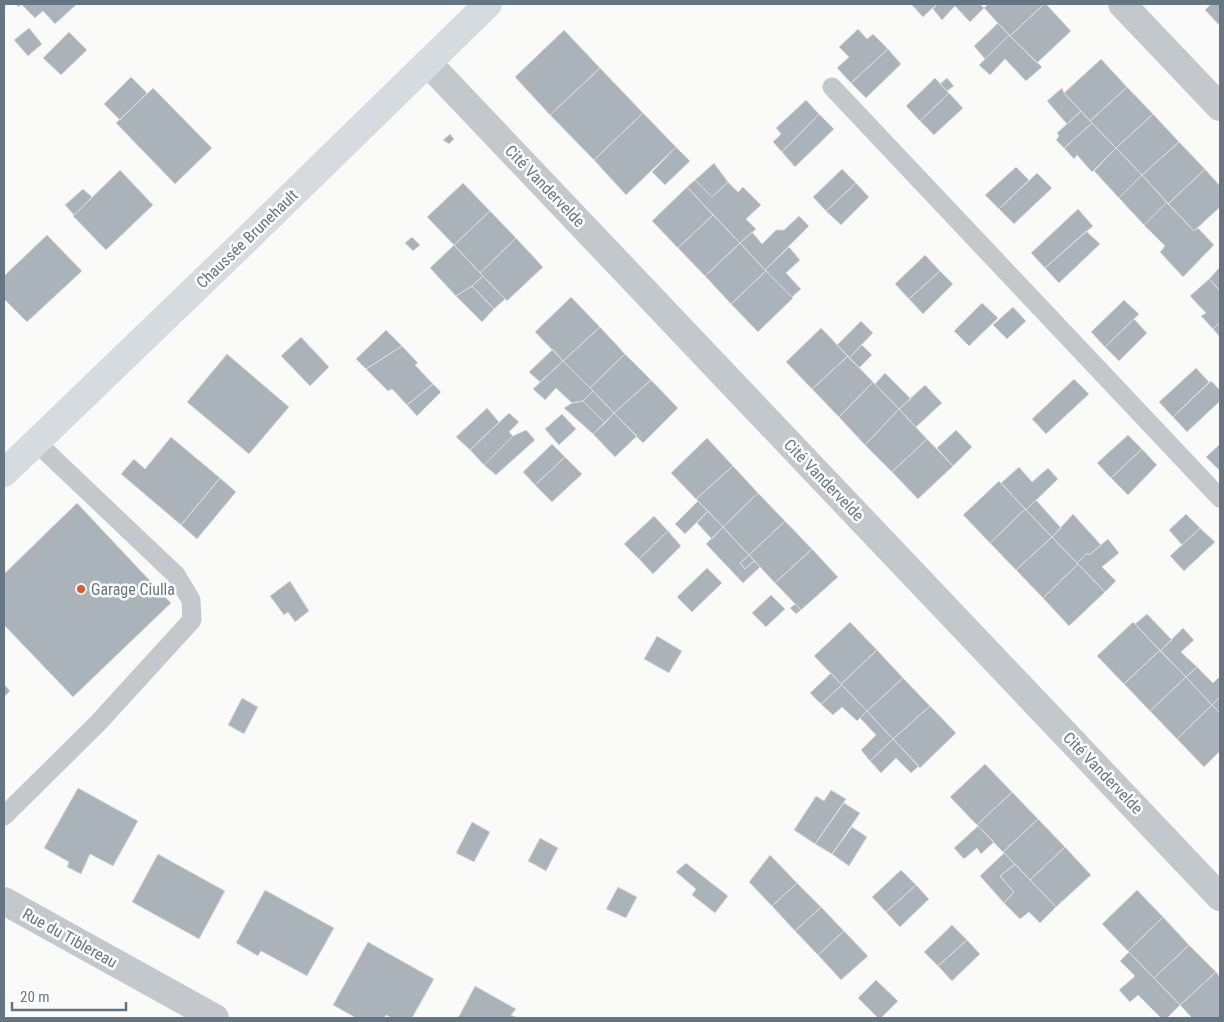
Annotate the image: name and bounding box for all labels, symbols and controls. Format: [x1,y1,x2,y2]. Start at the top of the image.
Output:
street label: Cité Vandervelde [501,141,589,231]
street label: Chaussée Brunehault [192,186,302,292]
street label: Cité Vandervelde [780,435,868,525]
place label: Garage Ciulla [91,580,175,599]
marker: Garage Ciulla [75,583,87,595]
street label: Cité Vandervelde [1059,728,1147,818]
street label: Rue du Tiblereau [19,904,121,972]
scale bar [12,980,126,1012]
text: 20 m [20,988,50,1006]

